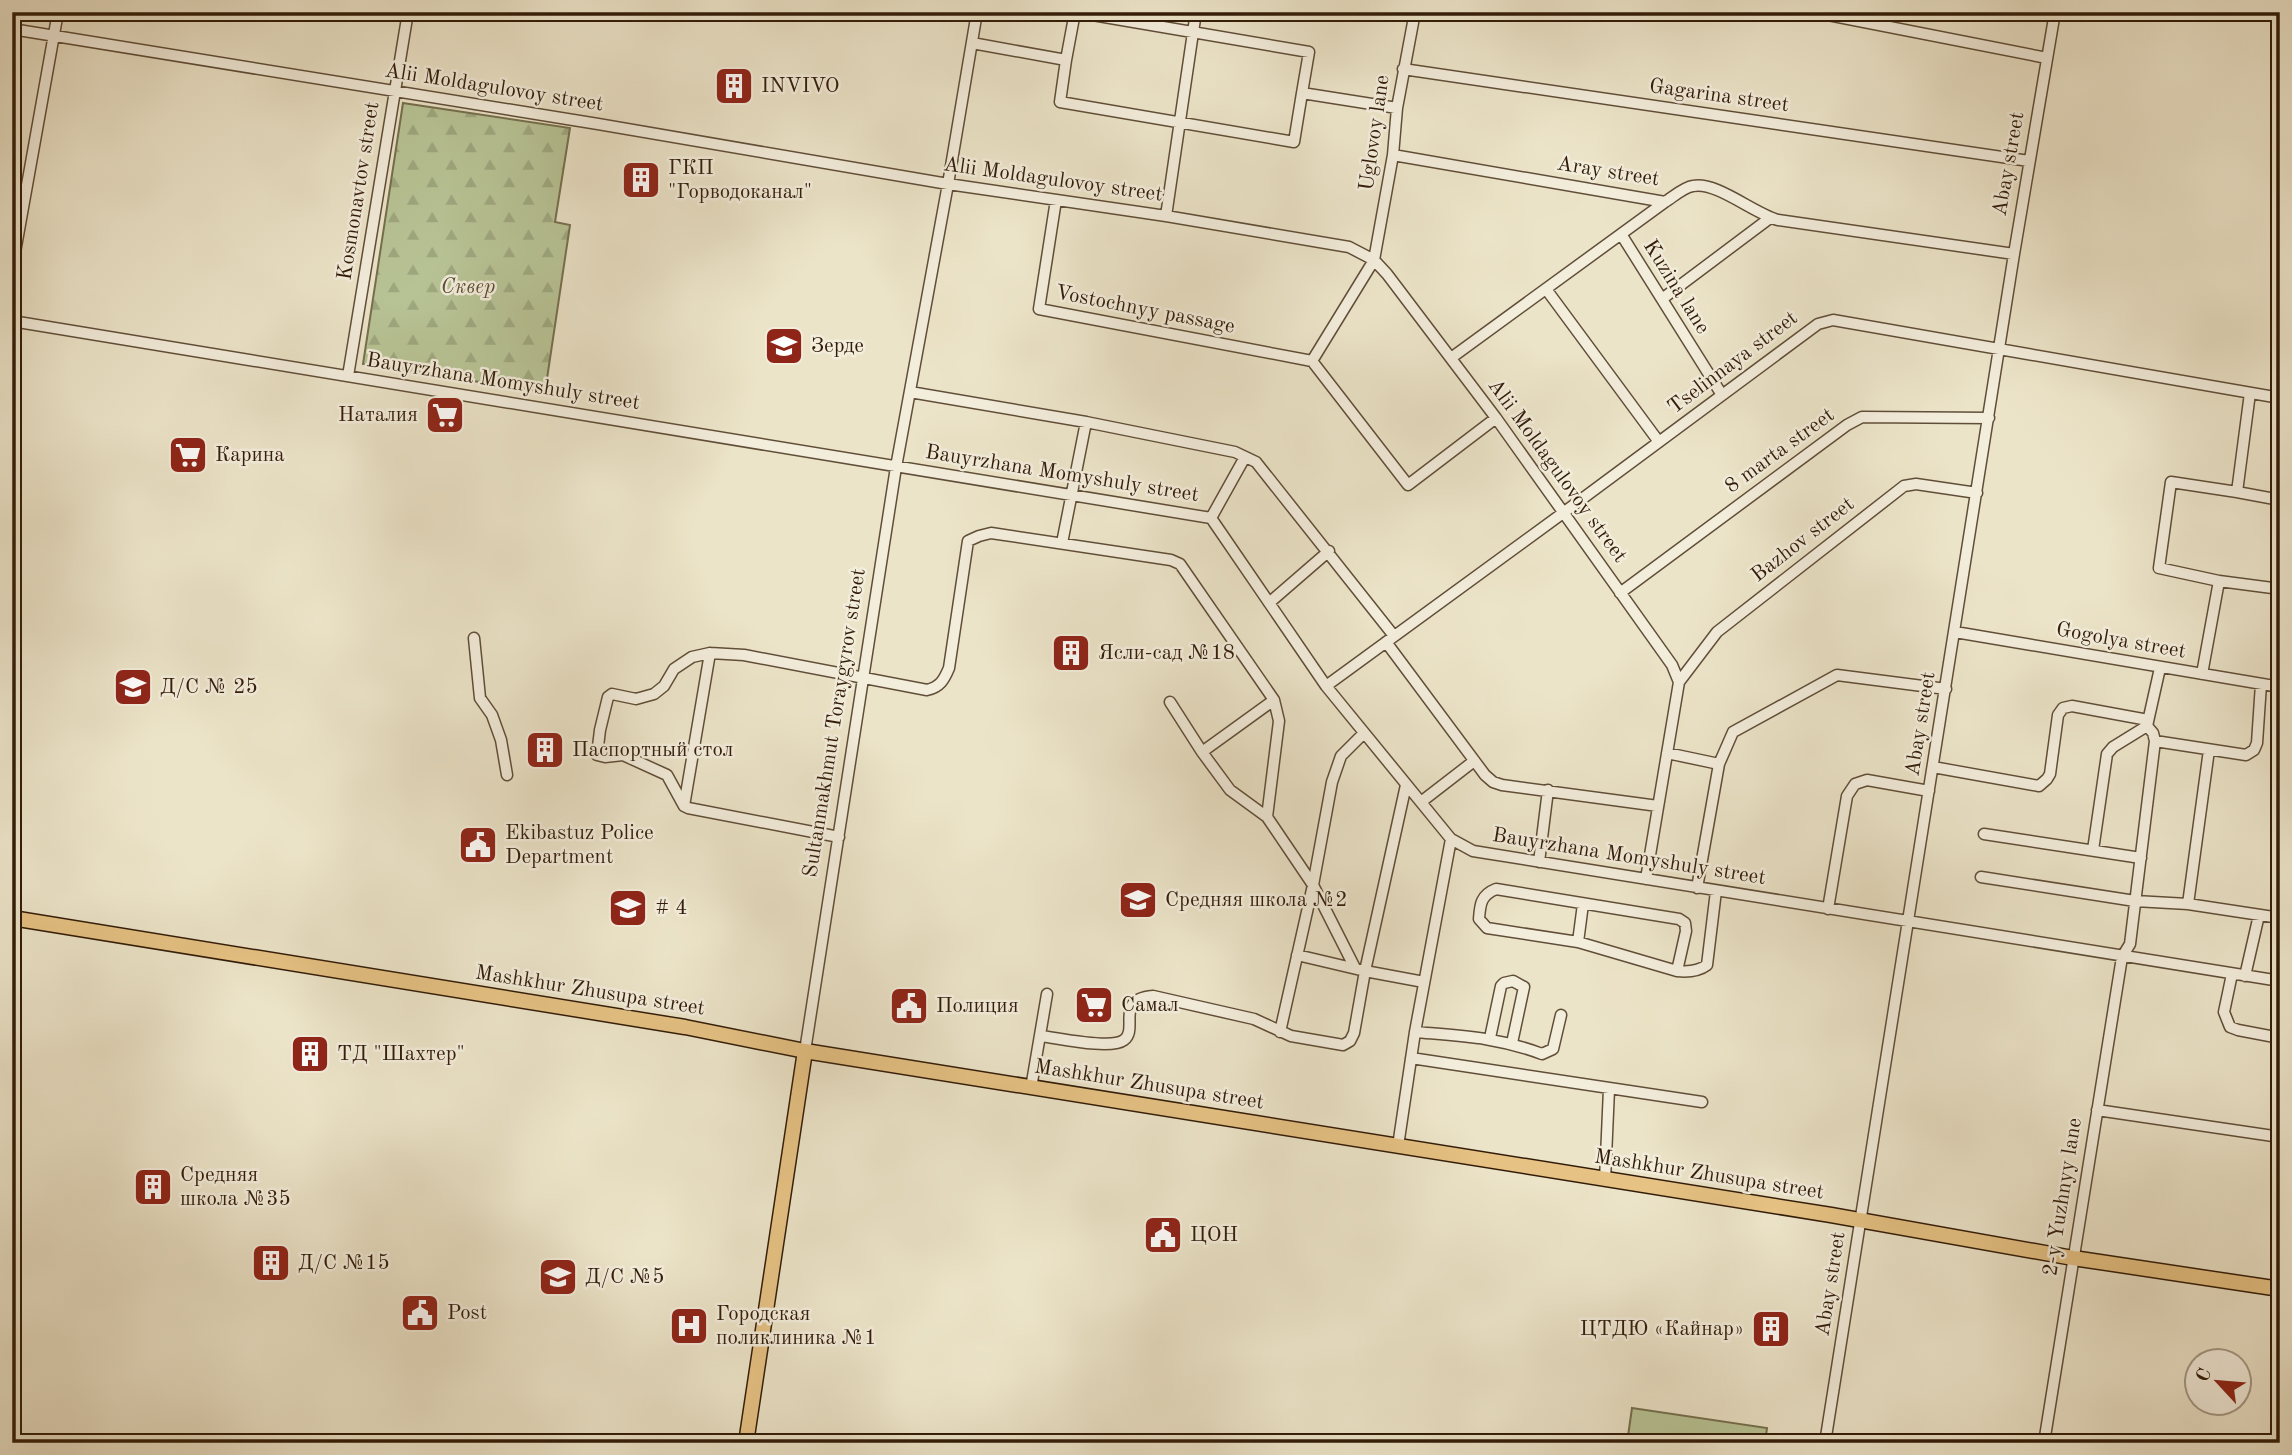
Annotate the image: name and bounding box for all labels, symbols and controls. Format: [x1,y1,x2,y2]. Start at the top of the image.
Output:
street label: Alii Moldagulovoy street [383,60,605,116]
building icon: INVIVO [713,65,755,107]
street label: Uglovoy lane [1356,74,1394,192]
place label: INVIVO [761,76,840,97]
street label: Gagarina street [1648,76,1790,116]
street label: Kosmonavtov street [335,100,383,282]
street label: Abay street [1989,110,2029,218]
street label: Alii Moldagulovoy street [942,154,1164,206]
street label: Aray street [1555,154,1661,190]
place label: ГКП "Горводоканал" [668,158,812,203]
building icon: ГКП "Горводоканал" [620,159,662,201]
street label: Kuzina lane [1639,236,1713,338]
park label: Сквер [441,277,495,298]
street label: Vostochnyy passage [1053,282,1237,338]
street label: Tselinnaya street [1664,308,1802,418]
school or university icon: Зерде [763,325,805,367]
place label: Зерде [811,336,864,357]
street label: Bauyrzhana Momyshuly street [365,350,641,414]
street label: Alii Moldagulovoy street [1484,375,1630,567]
supermarket icon: Наталия [424,394,466,436]
place label: Наталия [338,405,418,426]
street label: 8 marta street [1722,405,1838,497]
supermarket icon: Карина [167,434,209,476]
street label: Bauyrzhana Momyshuly street [924,442,1200,506]
place label: Карина [215,445,285,466]
street label: Bazhov street [1748,494,1858,586]
street label: Sultanmakhmut Toraygyrov street [800,567,870,879]
street label: Gogolya street [2054,619,2188,663]
building icon: Ясли-сад №18 [1050,632,1092,674]
place label: Ясли-сад №18 [1098,643,1235,664]
school or university icon: Д/С № 25 [112,666,154,708]
street label: Abay street [1902,670,1940,778]
place label: Д/С № 25 [160,677,258,698]
building icon: Паспортный стол [524,729,566,771]
place label: Паспортный стол [572,740,733,761]
place label: Ekibastuz Police Department [505,823,654,868]
public building icon: Ekibastuz Police Department [457,824,499,866]
street label: Bauyrzhana Momyshuly street [1491,825,1767,889]
school or university icon: Средняя школа №2 [1117,879,1159,921]
school or university icon: # 4 [607,887,649,929]
place label: Средняя школа №2 [1165,890,1348,911]
place label: # 4 [655,898,687,919]
street label: Mashkhur Zhusupa street [474,962,706,1020]
supermarket icon: Самал [1073,984,1115,1026]
public building icon: Полиция [888,985,930,1027]
place label: Самал [1121,995,1179,1016]
place label: Полиция [936,996,1019,1017]
building icon: ТД "Шахтер" [289,1033,331,1075]
place label: ТД "Шахтер" [337,1044,465,1065]
street label: Mashkhur Zhusupa street [1033,1056,1265,1114]
street label: 2-y Yuzhnyy lane [2040,1116,2086,1278]
street label: Mashkhur Zhusupa street [1593,1146,1825,1204]
place label: Средняя школа №35 [180,1165,291,1210]
building icon: Средняя школа №35 [132,1166,174,1208]
public building icon: ЦОН [1142,1214,1184,1256]
place label: ЦОН [1190,1225,1238,1246]
street label: Abay street [1812,1230,1850,1338]
building icon: Д/С №15 [250,1242,292,1284]
place label: Д/С №15 [298,1253,390,1274]
school or university icon: Д/С №5 [537,1256,579,1298]
place label: Д/С №5 [585,1267,665,1288]
public building icon: Post [399,1292,441,1334]
place label: Post [447,1303,487,1324]
place label: Городская поликлиника №1 [716,1304,876,1349]
hospital icon: Городская поликлиника №1 [668,1305,710,1347]
building icon: ЦТДЮ «Кайнар» [1750,1308,1792,1350]
place label: ЦТДЮ «Кайнар» [1580,1319,1744,1340]
north arrow [2184,1346,2254,1416]
text: С [2194,1366,2216,1385]

